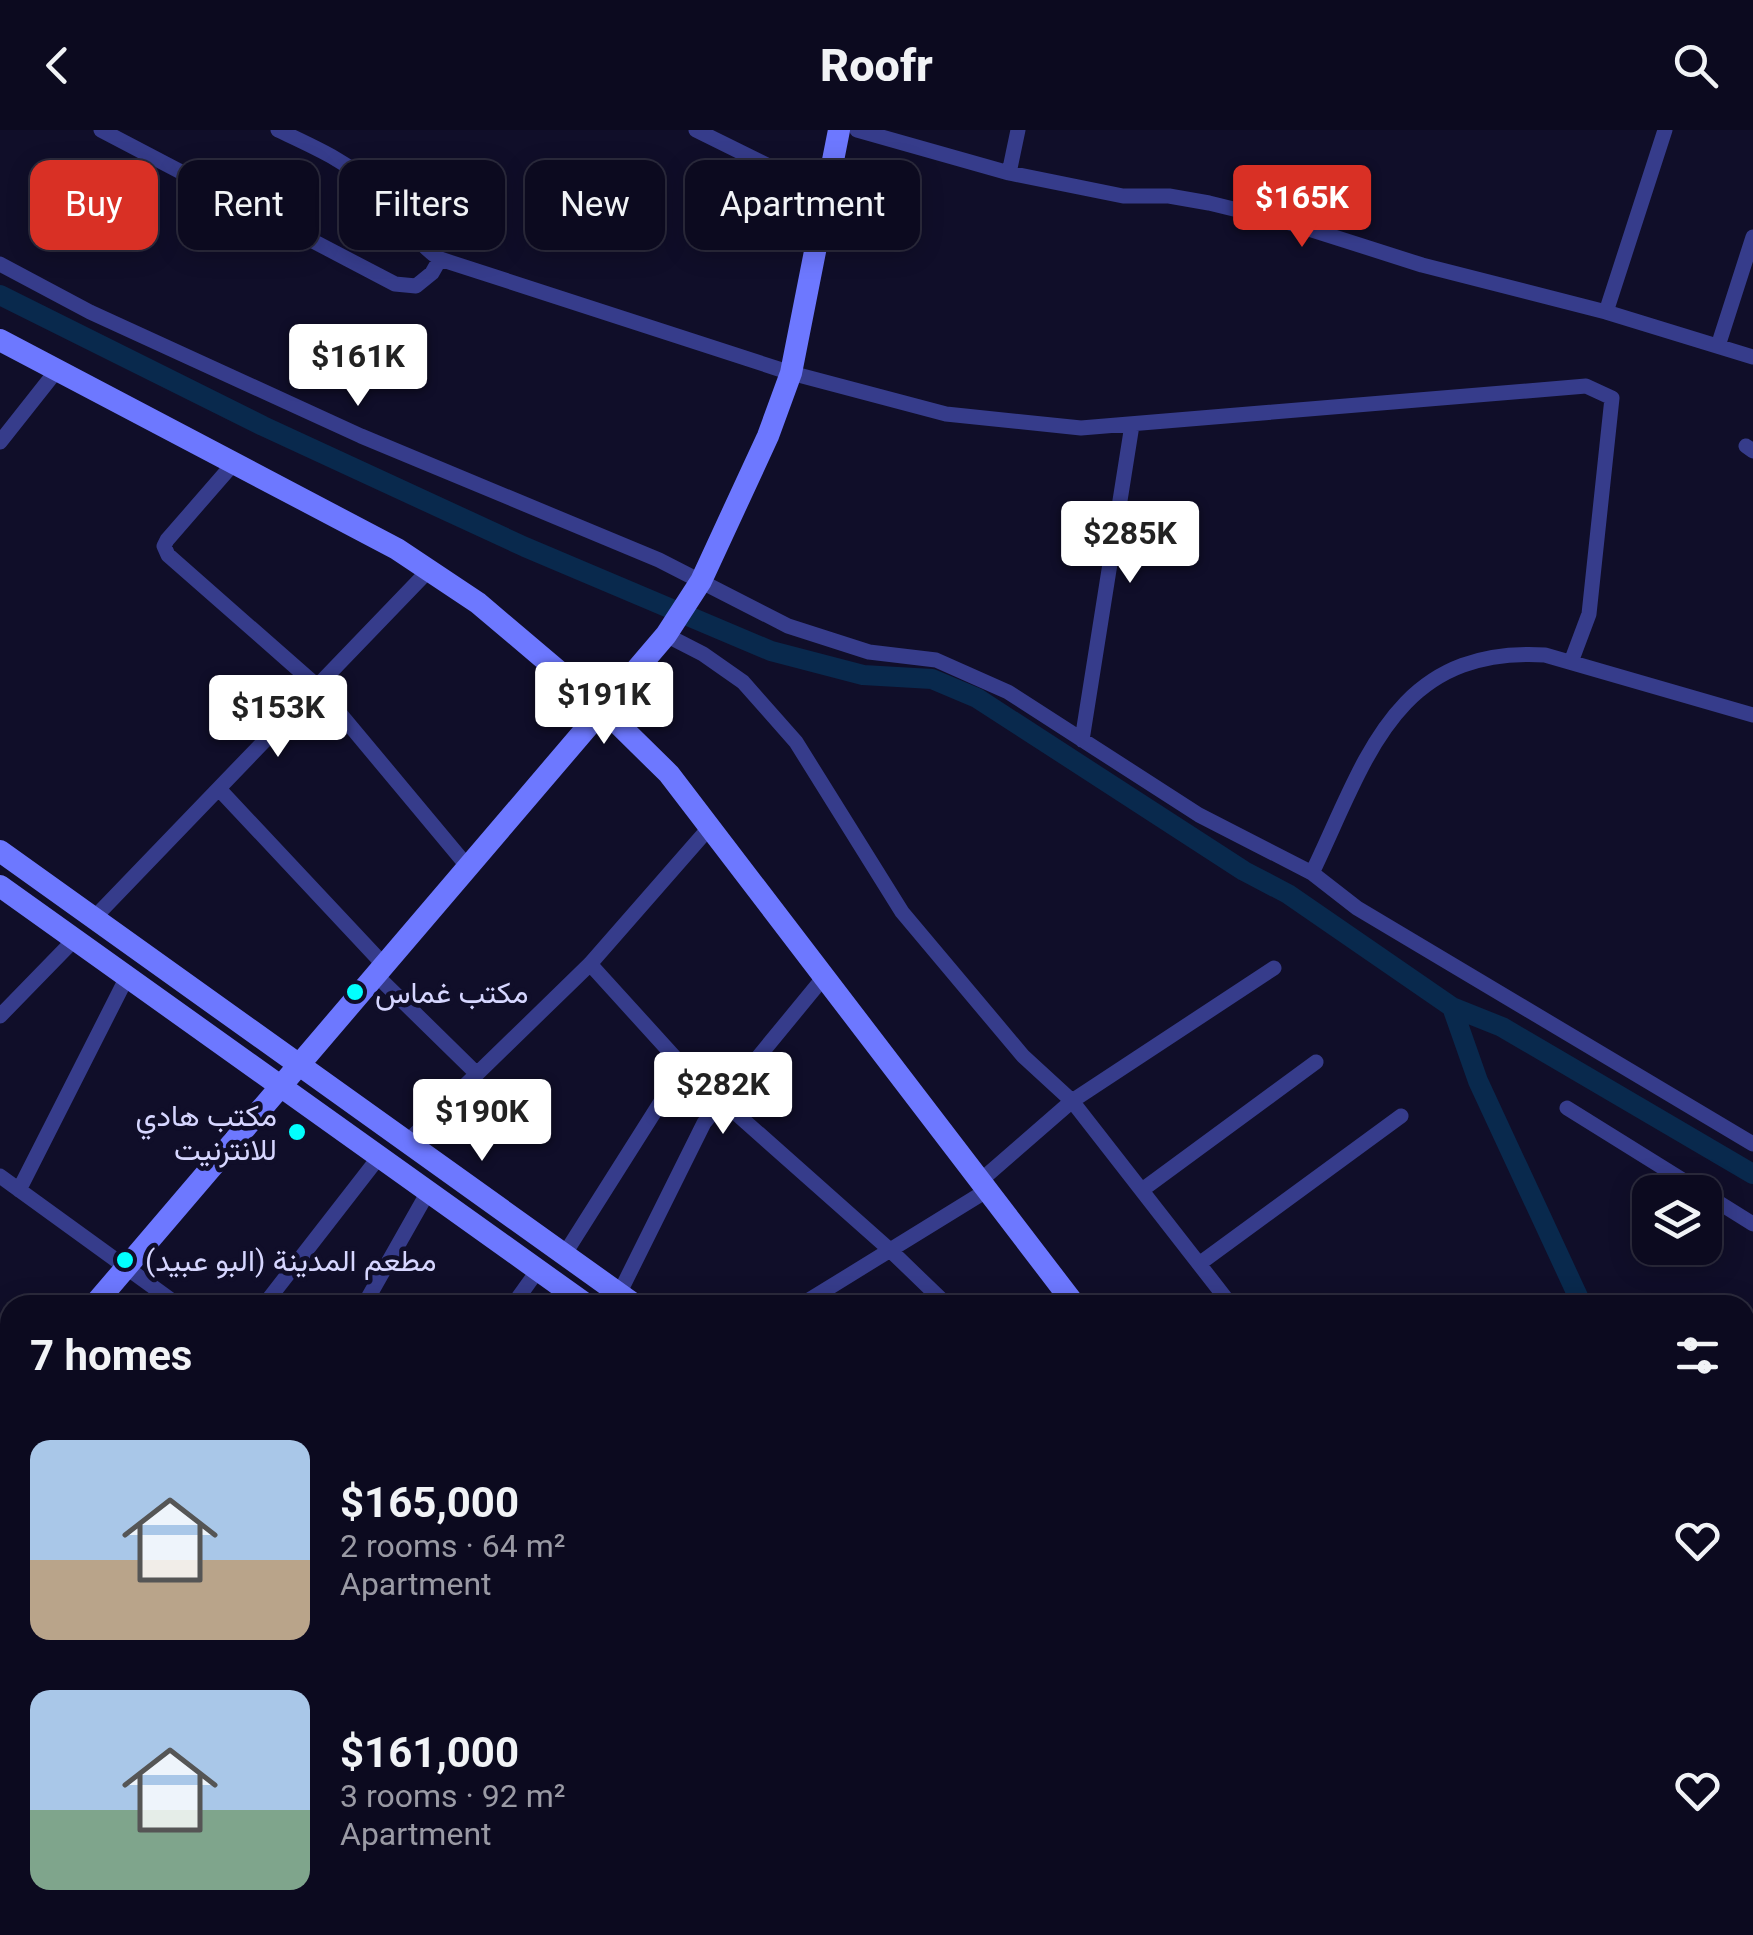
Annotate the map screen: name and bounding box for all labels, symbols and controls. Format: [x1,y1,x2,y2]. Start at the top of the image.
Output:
icon: back [30,38,85,93]
icon: search [1668,38,1723,93]
text: Roofr [820,39,933,92]
chip: Buy [30,160,158,250]
chip: Rent [178,160,319,250]
chip: Filters [339,160,505,250]
chip: New [525,160,665,250]
chip: Apartment [685,160,920,250]
pin: $165K [1232,165,1372,250]
text: $165K [1255,178,1349,216]
pin: $161K [288,324,428,409]
text: $161K [311,337,405,375]
pin: $285K [1060,501,1200,586]
text: $285K [1083,514,1177,552]
pin: $191K [534,662,674,747]
pin: $153K [208,675,348,760]
text: $191K [557,675,651,713]
text: $153K [231,688,325,726]
place label: مكتب غماس [375,975,529,1011]
marker: مكتب غماس [344,981,366,1003]
pin: $282K [653,1052,793,1137]
text: $282K [676,1065,770,1103]
pin: $190K [412,1079,552,1164]
text: $190K [435,1092,529,1130]
place label: مكتب هادي للانترنيت [135,1098,277,1168]
marker: مكتب هادي للانترنيت [286,1121,308,1143]
map controls [1632,1175,1722,1265]
button: layers [1632,1175,1722,1265]
place label: مطعم المدينة (البو عبيد) [145,1243,436,1280]
marker: مطعم المدينة (البو عبيد) [114,1249,136,1271]
icon: filters [1670,1328,1725,1383]
text: 7 homes [30,1331,192,1380]
text: $165,000 [340,1478,519,1527]
icon: home [110,1480,230,1600]
icon: heart [1670,1513,1725,1568]
text: 2 rooms · 64 m² [340,1527,565,1565]
text: Apartment [340,1565,492,1603]
text: $161,000 [340,1728,519,1777]
icon: home [110,1730,230,1850]
icon: heart [1670,1763,1725,1818]
text: 3 rooms · 92 m² [340,1777,565,1815]
text: Apartment [340,1815,492,1853]

